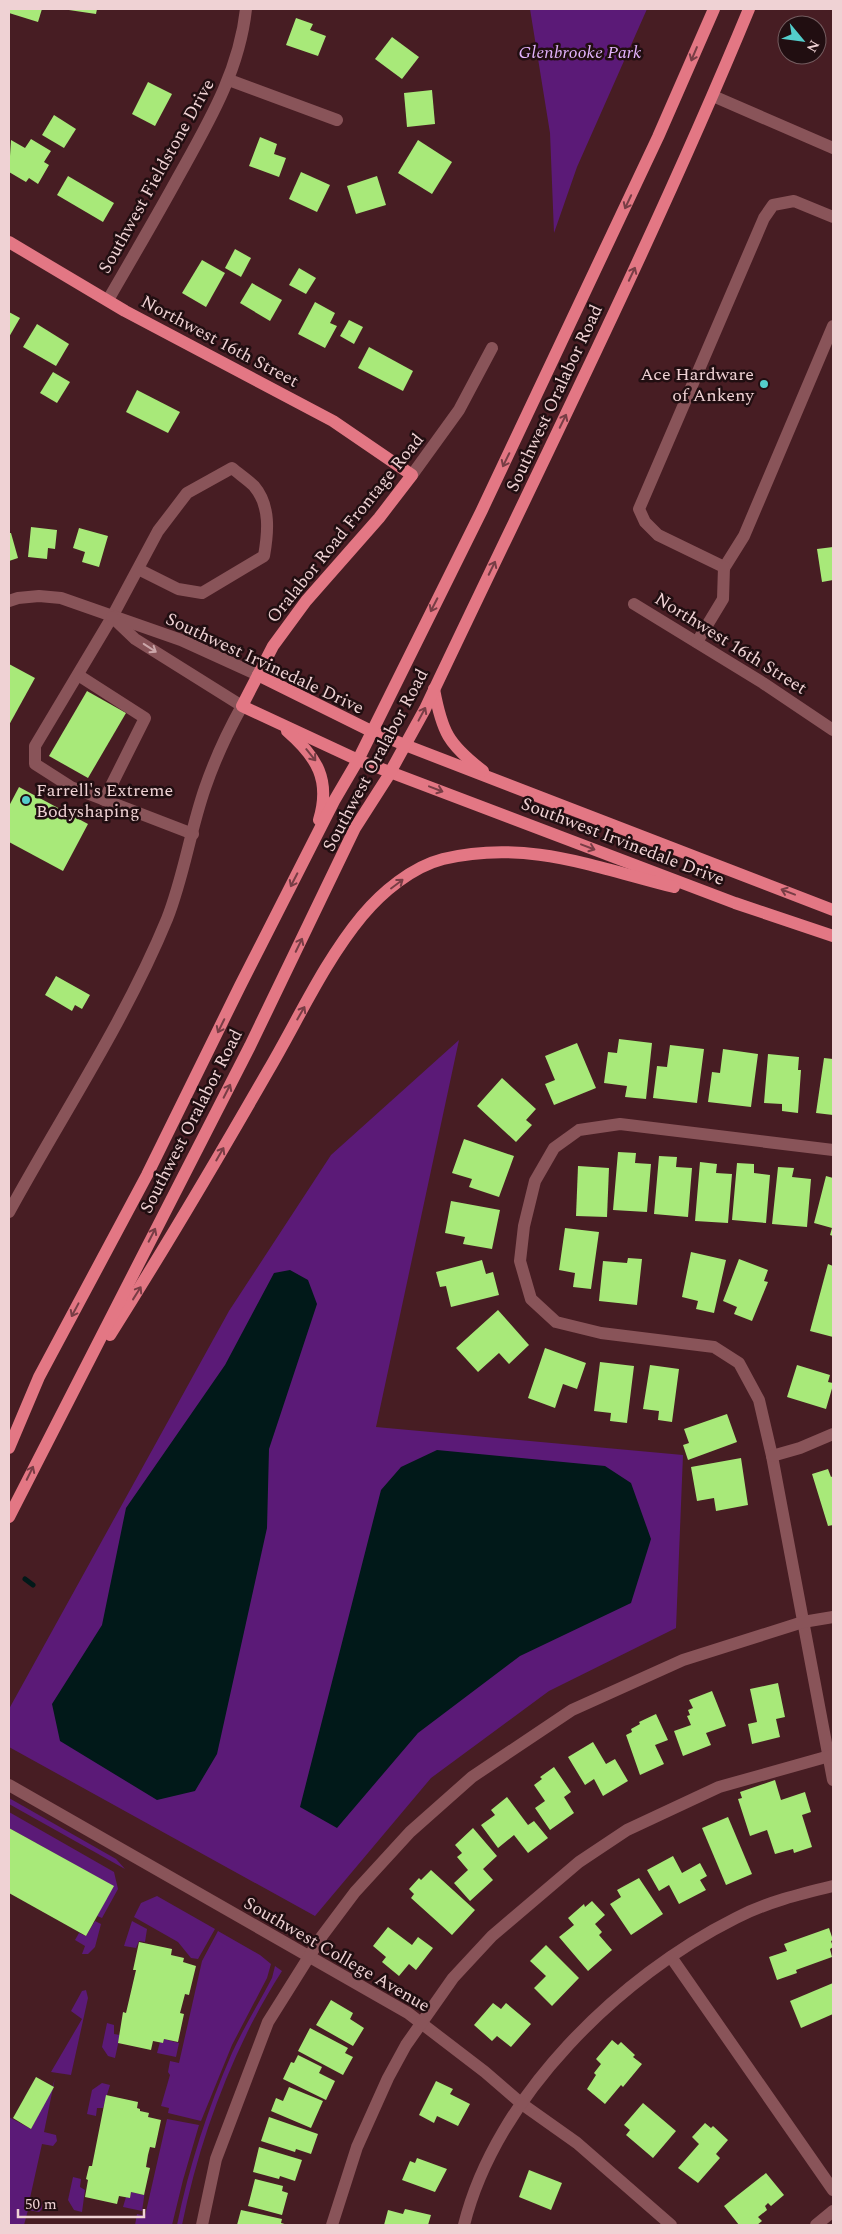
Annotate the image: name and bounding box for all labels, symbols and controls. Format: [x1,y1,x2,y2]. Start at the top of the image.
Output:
north arrow [777,15,827,65]
text: N [801,36,825,56]
park label: Glenbrooke Park [519,39,642,66]
one-way arrow [689,46,698,61]
street label: Southwest Fieldstone Drive [92,74,221,279]
one-way arrow [623,194,632,209]
one-way arrow [627,267,637,282]
street label: Northwest 16th Street [136,288,303,394]
street label: Southwest Oralabor Road [499,300,610,496]
place label: Ace Hardware of Ankeny [640,361,755,409]
marker: Ace Hardware of Ankeny [758,378,770,390]
one-way arrow [559,414,568,429]
street label: Oralabor Road Frontage Road [260,428,431,629]
one-way arrow [501,452,511,467]
one-way arrow [488,560,498,575]
street label: Northwest 16th Street [649,586,812,701]
one-way arrow [429,597,438,612]
street label: Southwest Irvinedale Drive [161,606,368,721]
one-way arrow [142,644,156,654]
street label: Southwest Oralabor Road [316,664,435,857]
one-way arrow [418,707,427,722]
one-way arrow [305,748,316,761]
place label: Farrell's Extreme Bodyshaping [36,777,173,825]
one-way arrow [428,785,443,795]
street label: Southwest Irvinedale Drive [517,790,729,893]
marker: Farrell's Extreme Bodyshaping [20,794,32,806]
one-way arrow [580,843,595,852]
one-way arrow [289,873,299,888]
one-way arrow [390,879,404,889]
one-way arrow [781,887,796,896]
one-way arrow [295,938,304,953]
one-way arrow [297,1007,307,1021]
one-way arrow [216,1018,226,1033]
street label: Southwest Oralabor Road [133,1024,250,1218]
one-way arrow [223,1084,232,1099]
one-way arrow [216,1148,226,1162]
one-way arrow [148,1228,157,1243]
one-way arrow [132,1287,142,1301]
one-way arrow [69,1302,79,1317]
one-way arrow [26,1466,36,1481]
street label: Southwest College Avenue [238,1890,435,2019]
scale bar [18,2186,144,2218]
text: 50 m [25,2193,57,2216]

